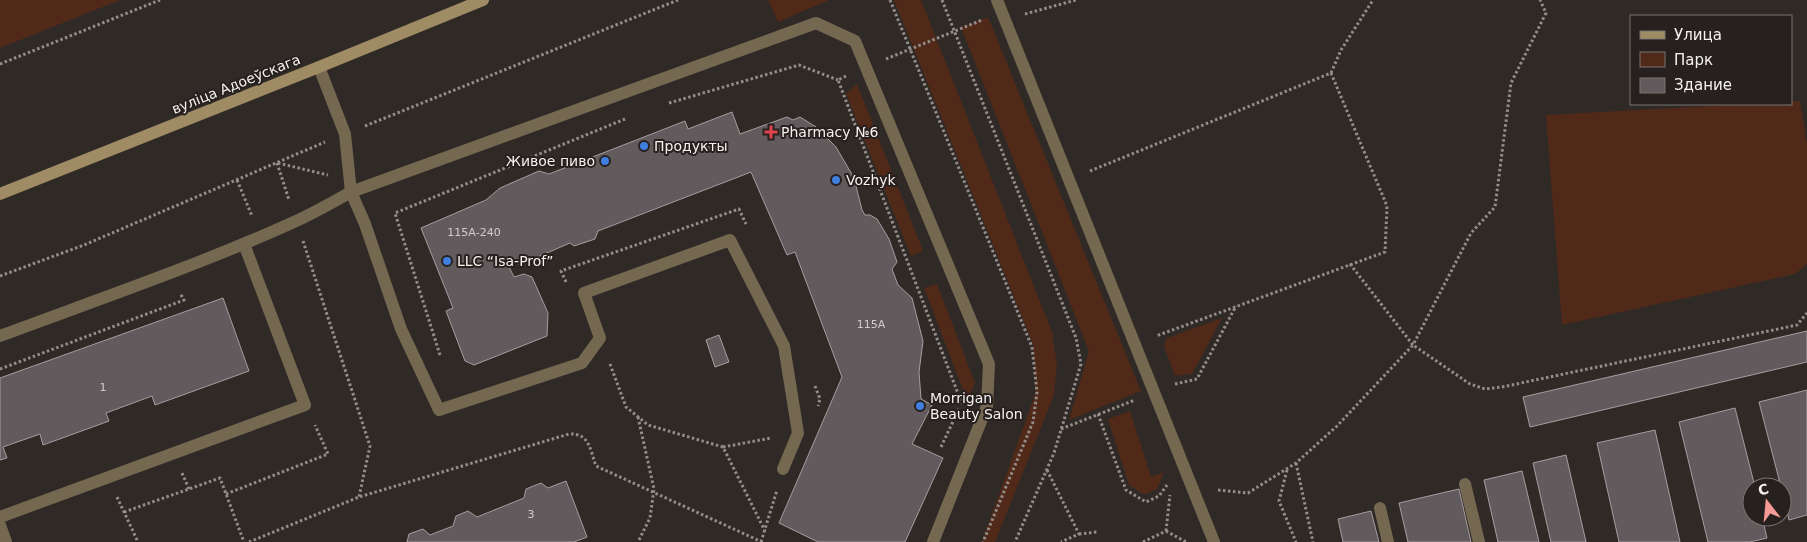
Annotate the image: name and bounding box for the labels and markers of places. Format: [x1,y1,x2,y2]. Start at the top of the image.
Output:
place label: Pharmacy №6 [781,124,879,140]
marker: Pharmacy №6 [765,126,777,138]
place label: Продукты [654,138,728,154]
marker: Продукты [638,140,650,152]
place label: Живое пиво [506,153,595,169]
marker: Живое пиво [599,155,611,167]
place label: Vozhyk [846,172,897,188]
marker: Vozhyk [830,174,842,186]
place label: LLC “Isa-Prof” [457,253,554,269]
marker: LLC “Isa-Prof” [441,255,453,267]
place label: Morrigan Beauty Salon [930,390,1023,422]
marker: Morrigan Beauty Salon [914,400,926,412]

